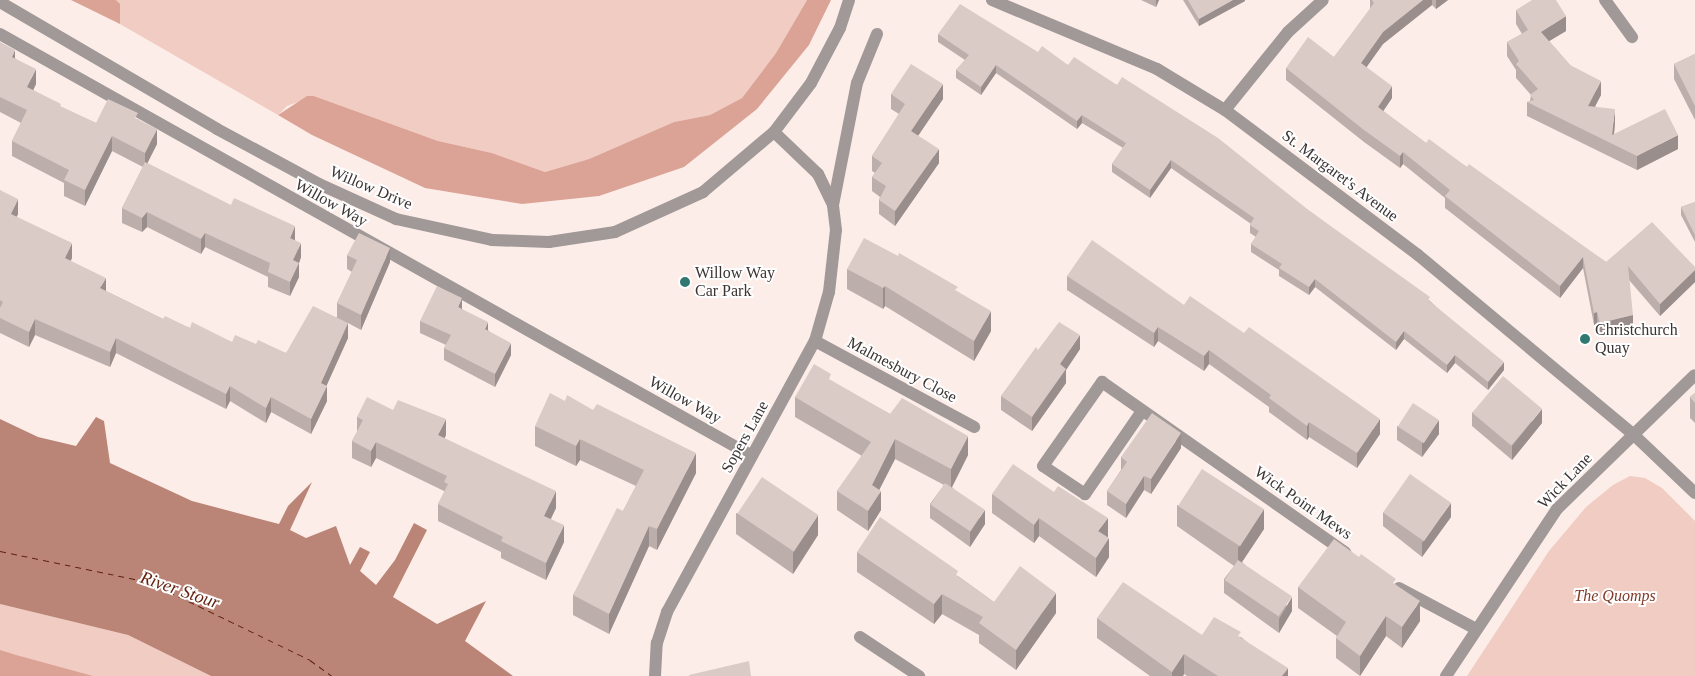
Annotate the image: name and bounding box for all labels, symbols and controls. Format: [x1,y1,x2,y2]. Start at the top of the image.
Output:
street label: St. Margaret's Avenue [1278,126,1402,226]
street label: Willow Drive [327,162,415,214]
street label: Willow Way [291,175,371,231]
place label: Willow Way Car Park [695,263,775,301]
marker: Willow Way Car Park [679,276,691,288]
place label: Christchurch Quay [1595,320,1678,358]
street label: Malmesbury Close [844,333,960,407]
marker: Christchurch Quay [1579,333,1591,345]
street label: Willow Way [645,372,725,428]
street label: Sopers Lane [717,398,773,476]
street label: Wick Lane [1534,449,1596,513]
street label: Wick Point Mews [1250,462,1356,544]
water label: River Stour [137,566,223,614]
park label: The Quomps [1574,586,1656,606]

